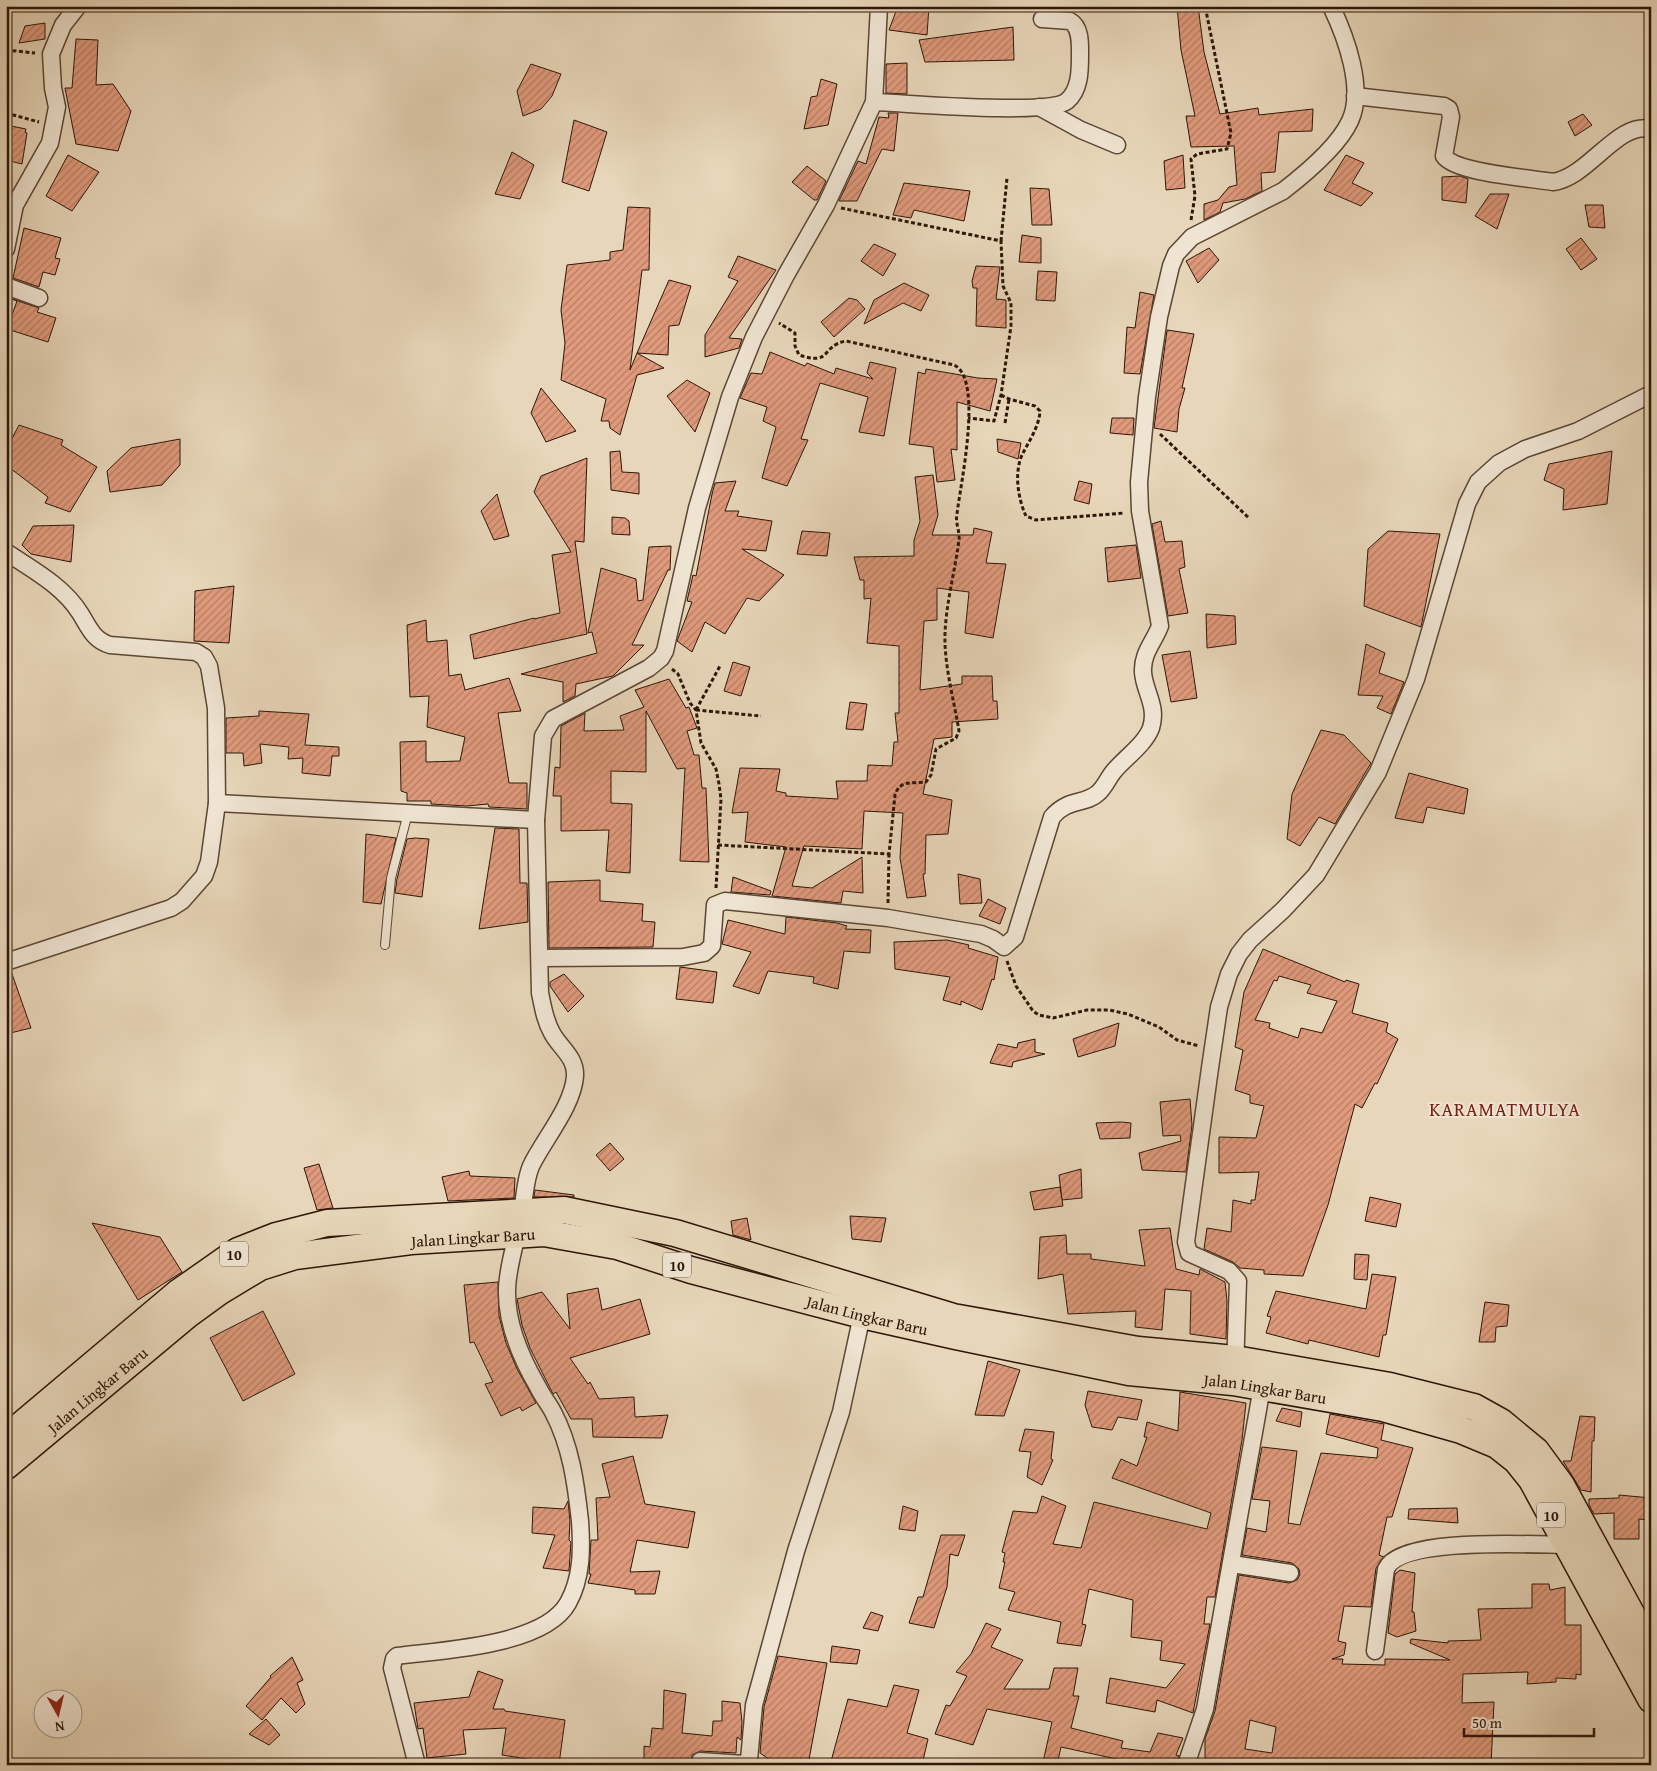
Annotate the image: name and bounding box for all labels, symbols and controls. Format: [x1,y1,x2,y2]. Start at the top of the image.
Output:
district label: KARAMATMULYA [1429,1095,1581,1123]
street label: Jalan Lingkar Baru [408,1222,536,1253]
road number: 10 [220,1242,248,1266]
road number: 10 [663,1252,691,1278]
street label: Jalan Lingkar Baru [802,1288,931,1341]
street label: Jalan Lingkar Baru [40,1341,153,1440]
street label: Jalan Lingkar Baru [1201,1367,1329,1410]
road number: 10 [1537,1502,1565,1528]
north arrow [32,1688,82,1738]
scale bar [1464,1706,1594,1738]
text: 50 m [1472,1712,1503,1733]
text: N [53,1716,66,1738]

